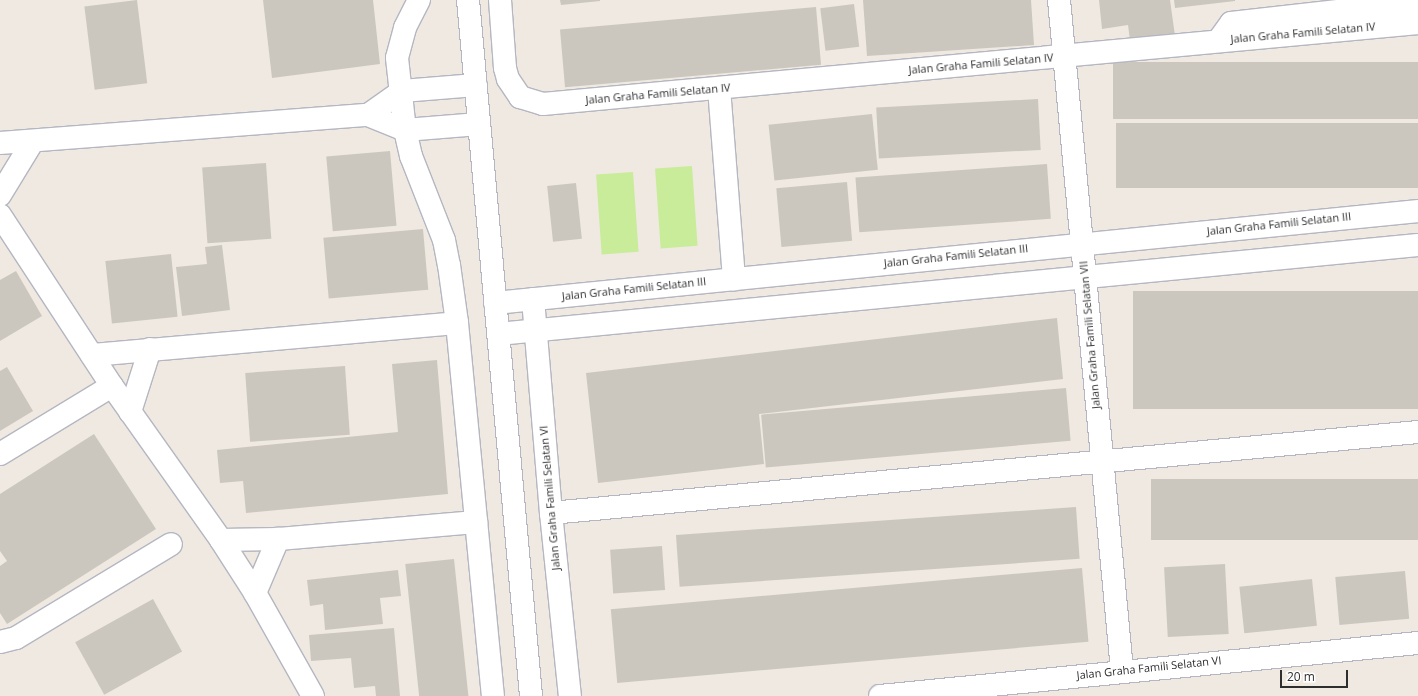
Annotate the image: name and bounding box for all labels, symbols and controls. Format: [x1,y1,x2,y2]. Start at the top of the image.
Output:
street label: Jalan Graha Famili Selatan IV [1230,20,1376,46]
street label: Jalan Graha Famili Selatan IV [908,51,1054,77]
street label: Jalan Graha Famili Selatan IV [585,81,731,107]
street label: Jalan Graha Famili Selatan III [1206,210,1352,238]
street label: Jalan Graha Famili Selatan III [883,242,1029,270]
street label: Jalan Graha Famili Selatan VII [1077,260,1103,410]
street label: Jalan Graha Famili Selatan III [561,275,707,303]
street label: Jalan Graha Famili Selatan VI [537,425,563,571]
street label: Jalan Graha Famili Selatan VI [1076,654,1222,682]
scale bar [1282,662,1350,688]
text: 20 m [1287,668,1315,685]

